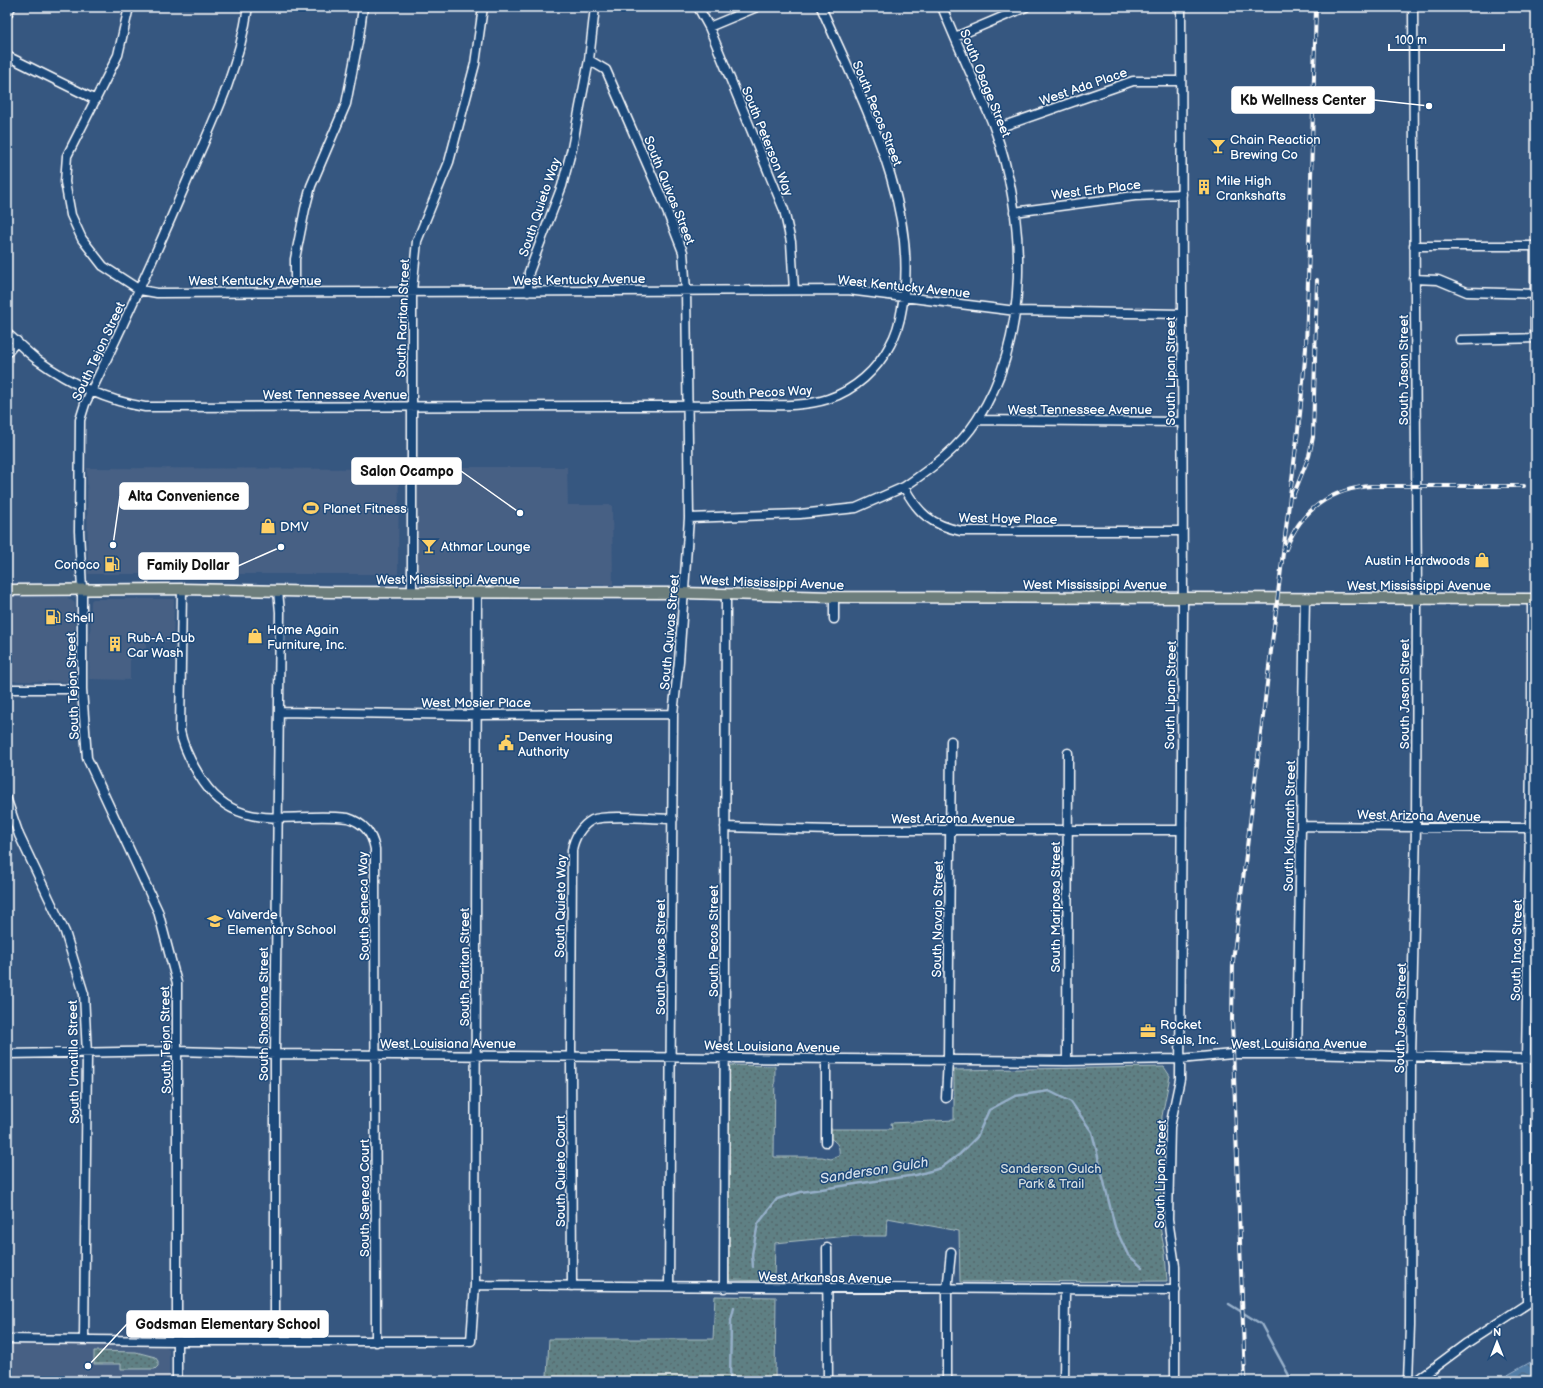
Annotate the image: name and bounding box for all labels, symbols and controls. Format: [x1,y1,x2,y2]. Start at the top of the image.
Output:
scale bar [1389,26,1504,52]
street label: South Osage Street [956,27,1014,140]
text: 100 m [1395,33,1427,48]
street label: South Pecos Street [849,58,905,168]
street label: West Ada Place [1037,64,1130,109]
street label: South Peterson Way [738,84,796,199]
callout: Kb Wellness Center [1232,87,1374,113]
text: Kb Wellness Center [1240,92,1366,109]
place label: Chain Reaction Brewing Co [1230,132,1321,163]
street label: South Quivas Street [640,134,698,247]
bar icon: Chain Reaction Brewing Co [1209,137,1227,155]
street label: South Quieto Way [516,156,564,259]
place label: Mile High Crankshafts [1216,173,1287,204]
street label: West Erb Place [1051,177,1142,203]
building icon: Mile High Crankshafts [1195,178,1213,196]
street label: South Raritan Street [393,258,413,378]
street label: West Kentucky Avenue [512,271,646,289]
street label: West Kentucky Avenue [837,272,971,302]
street label: West Kentucky Avenue [189,273,322,289]
street label: South Tejon Street [69,299,129,404]
street label: South Jason Street [1396,315,1412,425]
street label: South Lipan Street [1163,317,1179,425]
street label: South Pecos Way [711,382,813,404]
street label: West Tennessee Avenue [263,387,407,403]
street label: West Tennessee Avenue [1008,402,1152,418]
callout: Salon Ocampo [352,458,461,484]
text: Salon Ocampo [360,463,454,480]
callout: Alta Convenience [120,483,248,509]
text: Alta Convenience [127,488,240,505]
sports icon: Planet Fitness [302,499,320,517]
place label: Planet Fitness [323,501,407,517]
street label: West Hoye Place [958,510,1058,528]
shop icon: DMV [259,517,277,535]
place label: DMV [280,519,309,535]
bar icon: Athmar Lounge [420,537,438,555]
place label: Athmar Lounge [441,539,531,555]
shop icon: Austin Hardwoods [1473,551,1491,569]
callout: Family Dollar [139,553,238,579]
place label: Austin Hardwoods [1365,553,1471,569]
fuel station icon: Conoco [103,555,121,573]
place label: Conoco [54,557,100,573]
text: Family Dollar [146,557,230,574]
street label: West Mississippi Avenue [376,572,520,588]
street label: West Mississippi Avenue [700,572,845,594]
street label: South Quivas Street [657,574,683,690]
street label: West Mississippi Avenue [1023,577,1167,593]
street label: West Mississippi Avenue [1347,578,1491,594]
fuel station icon: Shell [44,608,62,626]
place label: Shell [65,610,94,626]
place label: Home Again Furniture, Inc. [267,622,347,653]
shop icon: Home Again Furniture, Inc. [246,627,264,645]
place label: Rub-A -Dub Car Wash [127,630,195,661]
street label: South Tejon Street [63,632,83,740]
building icon: Rub-A -Dub Car Wash [106,635,124,653]
street label: South Jason Street [1397,639,1413,749]
street label: South Lipan Street [1162,641,1180,750]
street label: West Mosier Place [421,695,531,711]
place label: Denver Housing Authority [518,729,613,760]
public building icon: Denver Housing Authority [497,734,515,752]
street label: South Kalamath Street [1281,760,1299,892]
street label: West Arizona Avenue [1357,807,1481,825]
street label: West Arizona Avenue [891,811,1015,827]
street label: South Mariposa Street [1048,841,1064,973]
street label: South Seneca Way [355,851,373,961]
street label: South Quieto Way [552,854,570,958]
street label: South Navajo Street [929,860,947,978]
street label: South Pecos Street [706,885,722,997]
street label: South Quivas Street [653,899,669,1015]
street label: South Inca Street [1508,899,1526,1001]
place label: Valverde Elementary School [227,907,336,938]
street label: South Raritan Street [457,908,473,1026]
school or university icon: Valverde Elementary School [206,912,224,930]
street label: South Shoshone Street [256,947,272,1081]
street label: South Jason Street [1392,963,1410,1073]
street label: South Tejon Street [157,986,175,1094]
street label: South Umatilla Street [65,1000,83,1124]
place label: Rocket Seals, Inc. [1160,1017,1219,1048]
office icon: Rocket Seals, Inc. [1139,1022,1157,1040]
street label: West Louisiana Avenue [380,1036,516,1052]
street label: West Louisiana Avenue [1231,1036,1367,1052]
street label: West Louisiana Avenue [704,1038,840,1056]
street label: South Quieto Court [553,1115,569,1227]
street label: South Lipan Street [1152,1120,1170,1229]
street label: South Seneca Court [357,1139,373,1257]
water label: Sanderson Gulch [819,1153,930,1187]
park label: Sanderson Gulch Park & Trail [1001,1161,1101,1192]
street label: West Arkansas Avenue [758,1269,892,1287]
callout: Godsman Elementary School [127,1311,328,1337]
text: Godsman Elementary School [136,1316,320,1333]
north arrow [1477,1322,1517,1362]
text: N [1493,1326,1501,1339]

